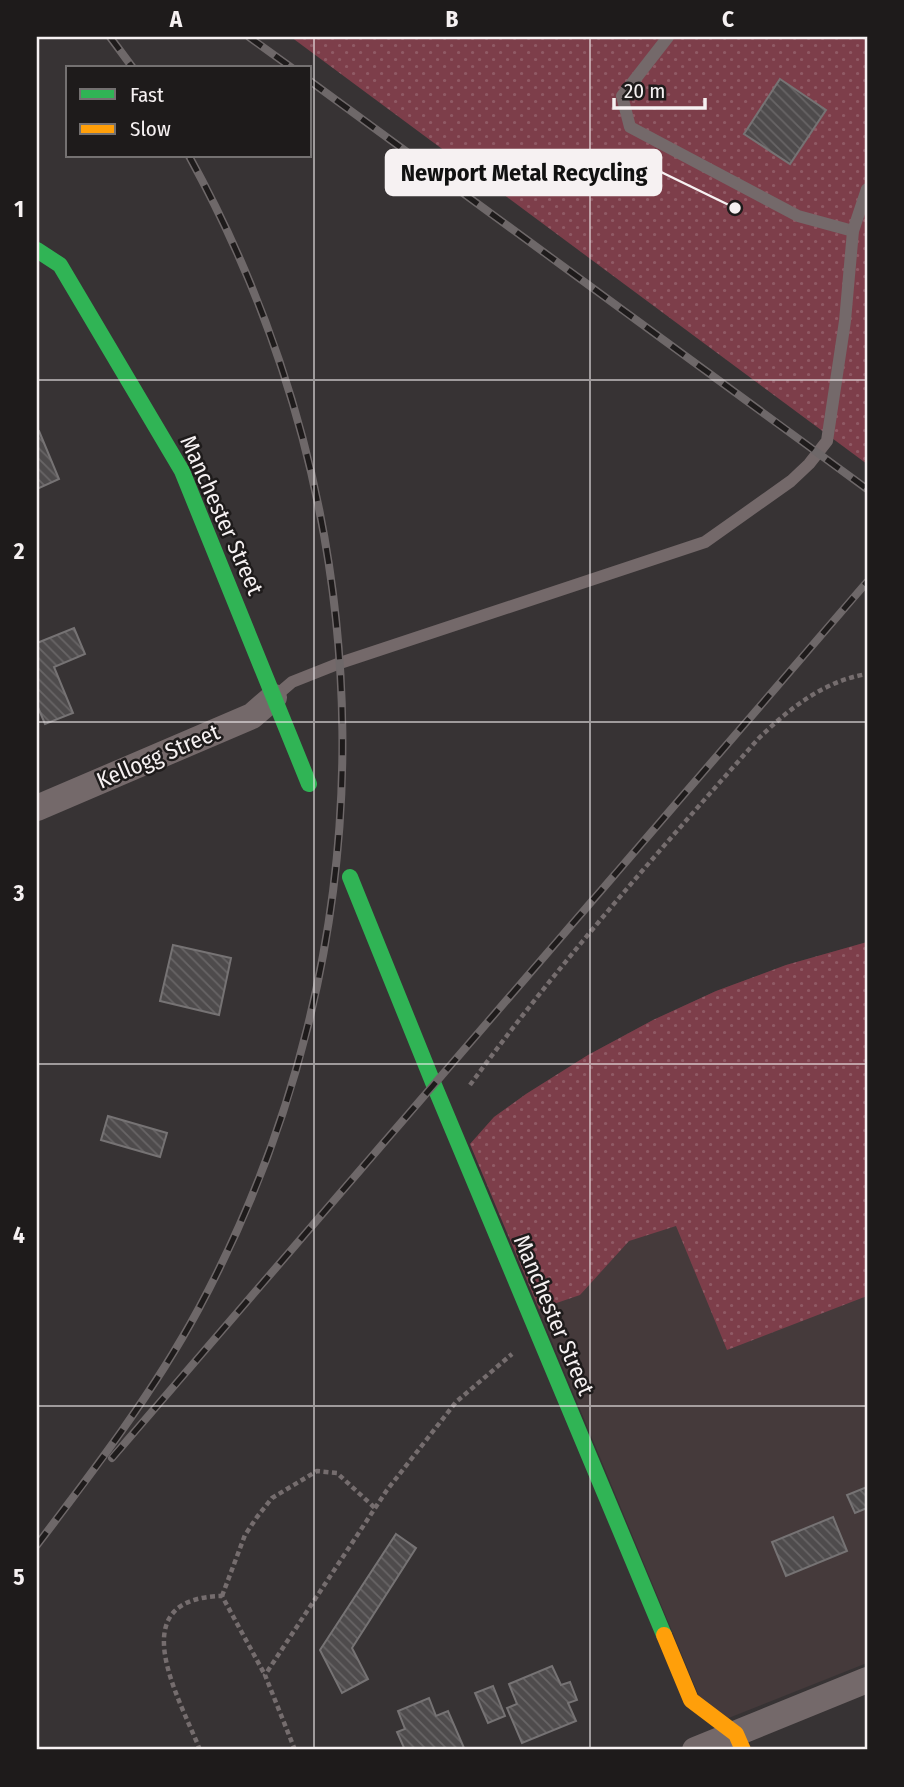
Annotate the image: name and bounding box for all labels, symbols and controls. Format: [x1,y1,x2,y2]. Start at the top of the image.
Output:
text: A [169,5,183,33]
text: B [446,5,459,33]
text: C [722,5,734,33]
legend [66,66,312,158]
scale bar [614,66,704,110]
text: 20 m [624,78,665,104]
text: Fast [130,82,164,108]
text: Slow [130,116,171,142]
callout: Newport Metal Recycling [386,150,661,195]
text: Newport Metal Recycling [401,159,647,187]
text: 1 [14,195,24,223]
street label: Manchester Street [174,431,270,599]
text: 2 [13,537,25,565]
street label: Kellogg Street [92,717,224,794]
text: 3 [13,879,25,907]
text: 4 [13,1221,25,1249]
street label: Manchester Street [508,1231,601,1400]
text: 5 [13,1563,25,1591]

